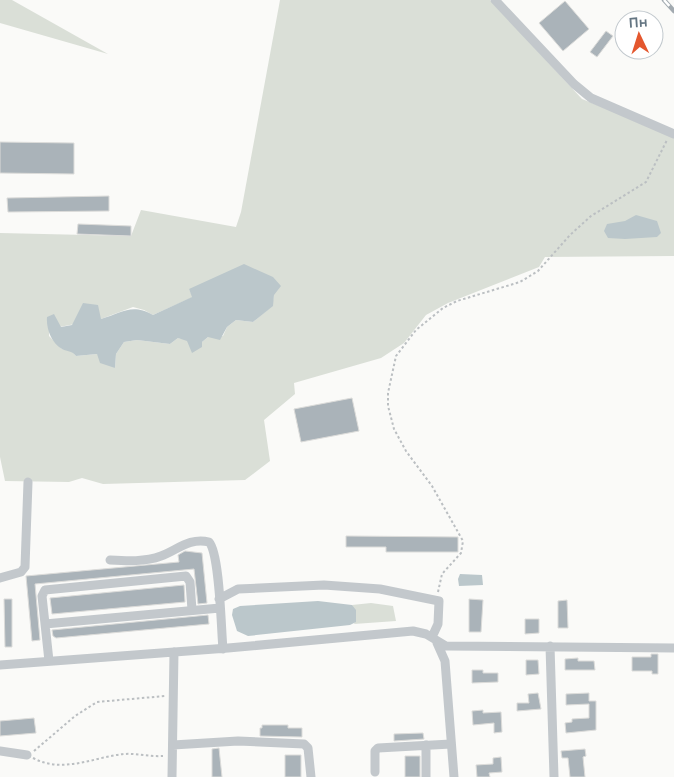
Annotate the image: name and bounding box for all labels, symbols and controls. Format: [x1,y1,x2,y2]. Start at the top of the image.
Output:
north arrow [614,10,664,60]
text: Пн [628,14,648,33]

